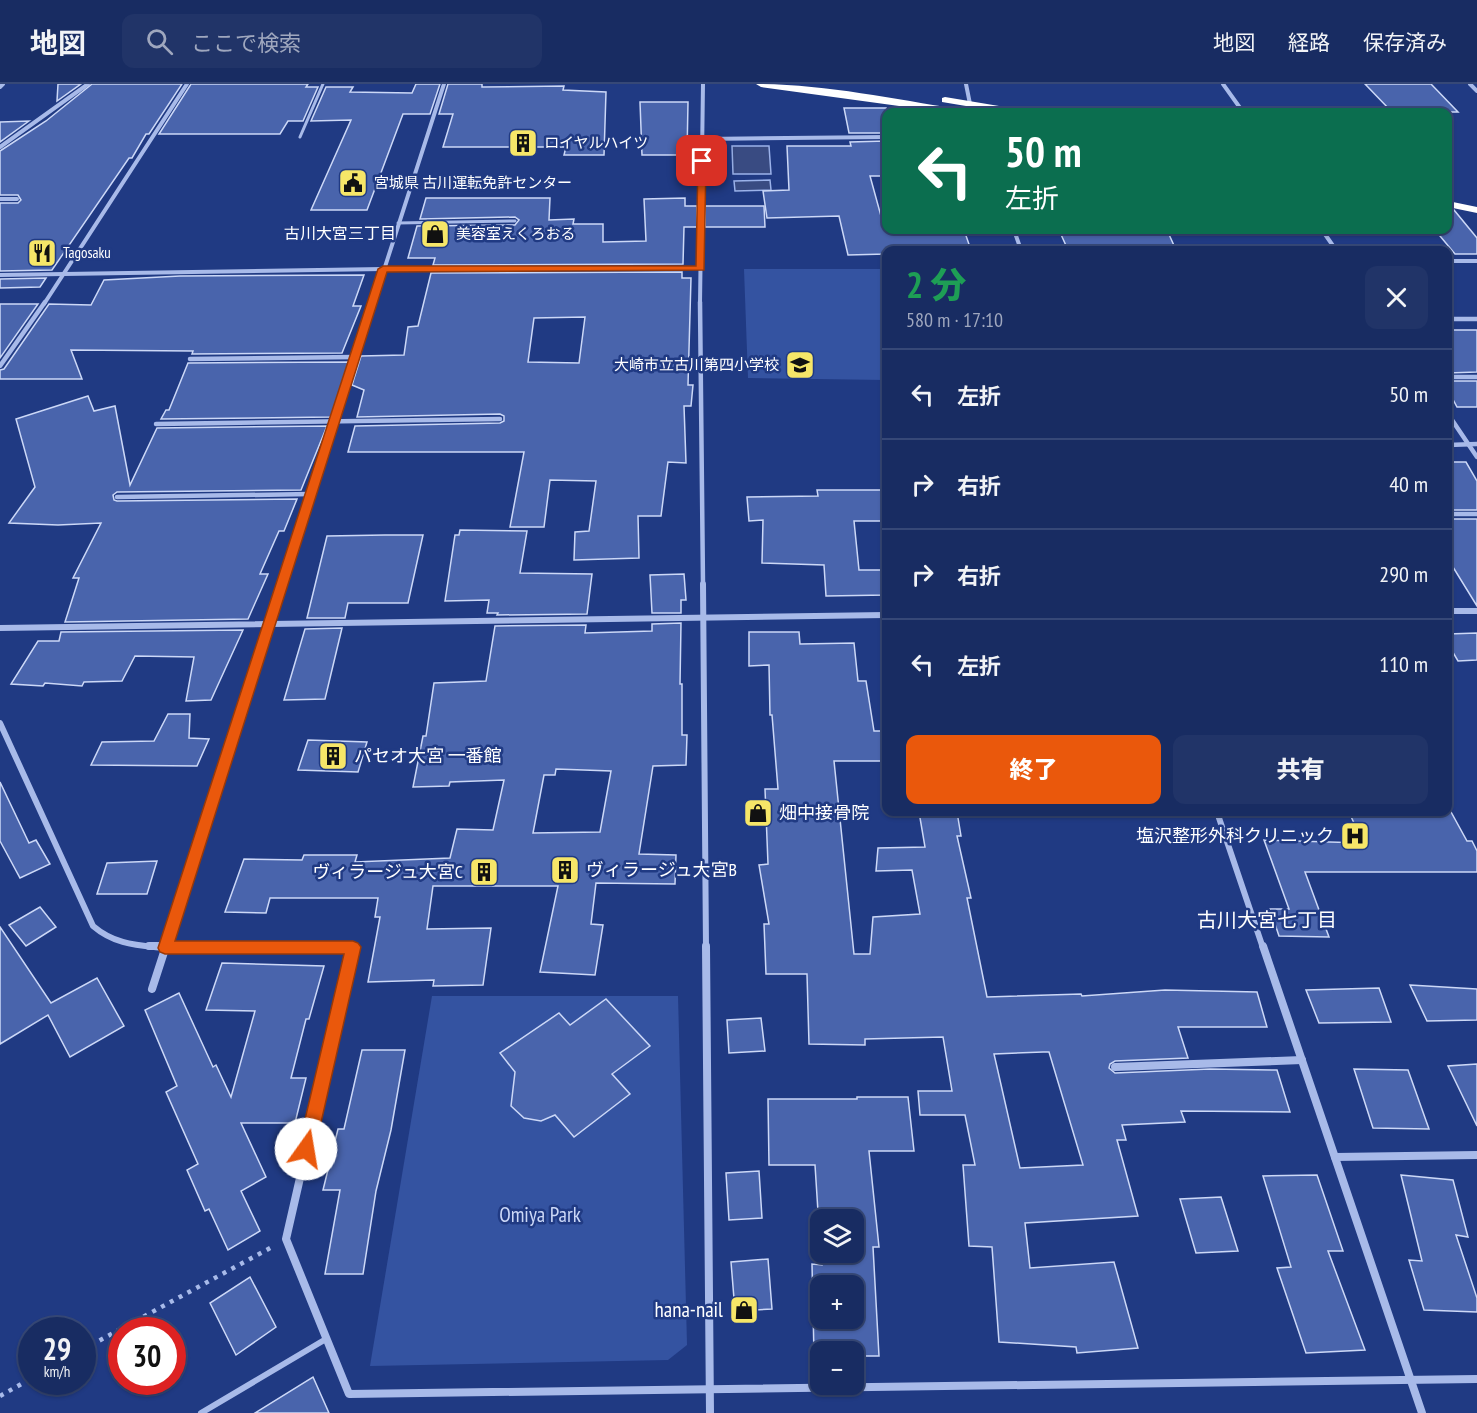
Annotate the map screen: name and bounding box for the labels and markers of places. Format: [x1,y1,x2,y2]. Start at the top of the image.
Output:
building icon: ロイヤルハイツ [507,127,539,159]
place label: ロイヤルハイツ [544,133,648,152]
pin [676,135,727,186]
public building icon: 宮城県 古川運転免許センター [337,167,369,199]
place label: 宮城県 古川運転免許センター [374,173,572,192]
shop icon: 美容室えくろおる [419,218,451,250]
place label: 美容室えくろおる [456,224,576,243]
restaurant icon: Tagosaku [26,237,58,269]
place label: Tagosaku [63,243,111,262]
school or university icon: 大崎市立古川第四小学校 [784,349,816,381]
place label: 大崎市立古川第四小学校 [614,355,779,374]
building icon: パセオ大宮 一番館 [317,740,349,772]
place label: パセオ大宮 一番館 [354,744,502,767]
shop icon: 畑中接骨院 [742,797,774,829]
place label: 畑中接骨院 [779,801,869,824]
hospital icon: 塩沢整形外科クリニック [1339,820,1371,852]
place label: 塩沢整形外科クリニック [1136,824,1334,847]
building icon: ヴィラージュ大宮B [549,854,581,886]
building icon: ヴィラージュ大宮C [468,856,500,888]
place label: ヴィラージュ大宮B [586,858,737,881]
place label: ヴィラージュ大宮C [312,860,463,883]
shop icon: hana-nail [728,1294,760,1326]
place label: hana-nail [655,1296,723,1323]

